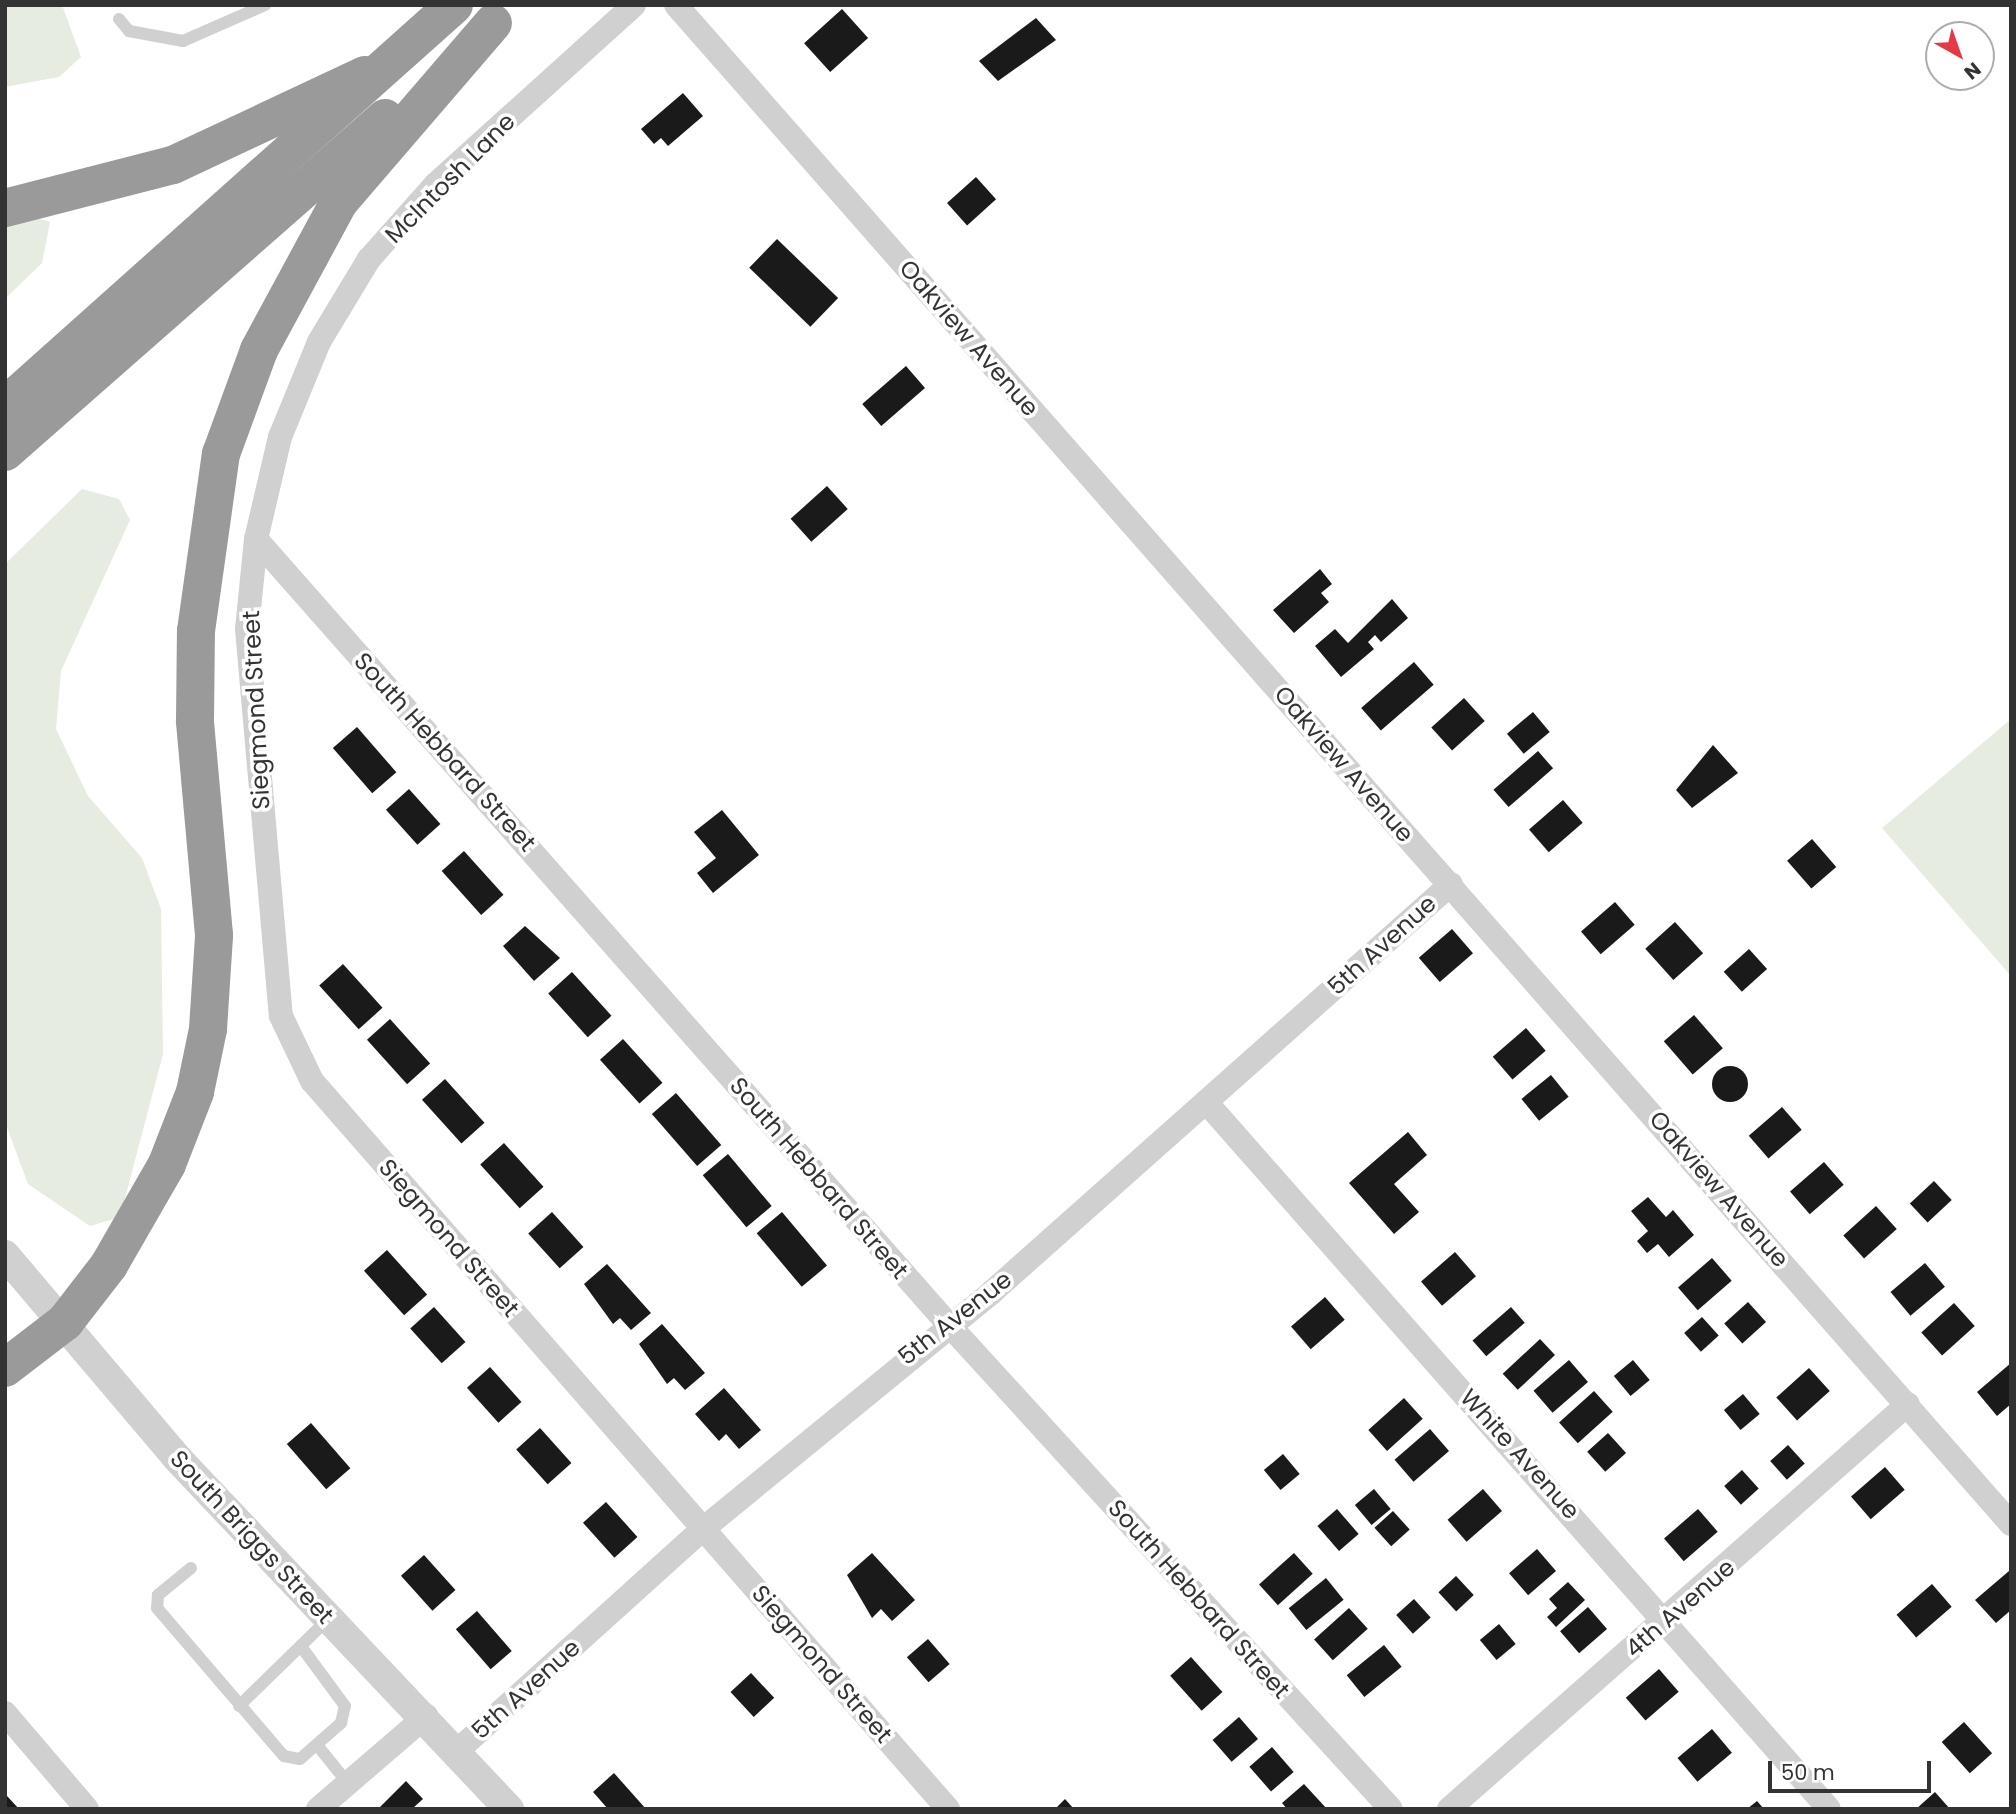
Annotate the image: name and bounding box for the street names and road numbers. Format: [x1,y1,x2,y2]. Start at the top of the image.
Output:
street label: McIntosh Lane [379,107,521,249]
street label: Oakview Avenue [893,254,1045,422]
street label: Siegmond Street [236,610,276,810]
street label: South Hebbard Street [348,647,542,857]
street label: Oakview Avenue [1268,680,1420,848]
street label: 5th Avenue [1322,889,1442,1001]
street label: South Hebbard Street [724,1071,914,1285]
street label: Oakview Avenue [1643,1105,1795,1273]
street label: Siegmond Street [373,1153,525,1323]
street label: 5th Avenue [893,1265,1017,1371]
street label: White Avenue [1454,1383,1586,1525]
street label: South Briggs Street [164,1444,340,1630]
street label: South Hebbard Street [1102,1494,1296,1704]
street label: 4th Avenue [1619,1553,1741,1663]
street label: Siegmond Street [746,1579,898,1749]
street label: 5th Avenue [466,1633,586,1745]

